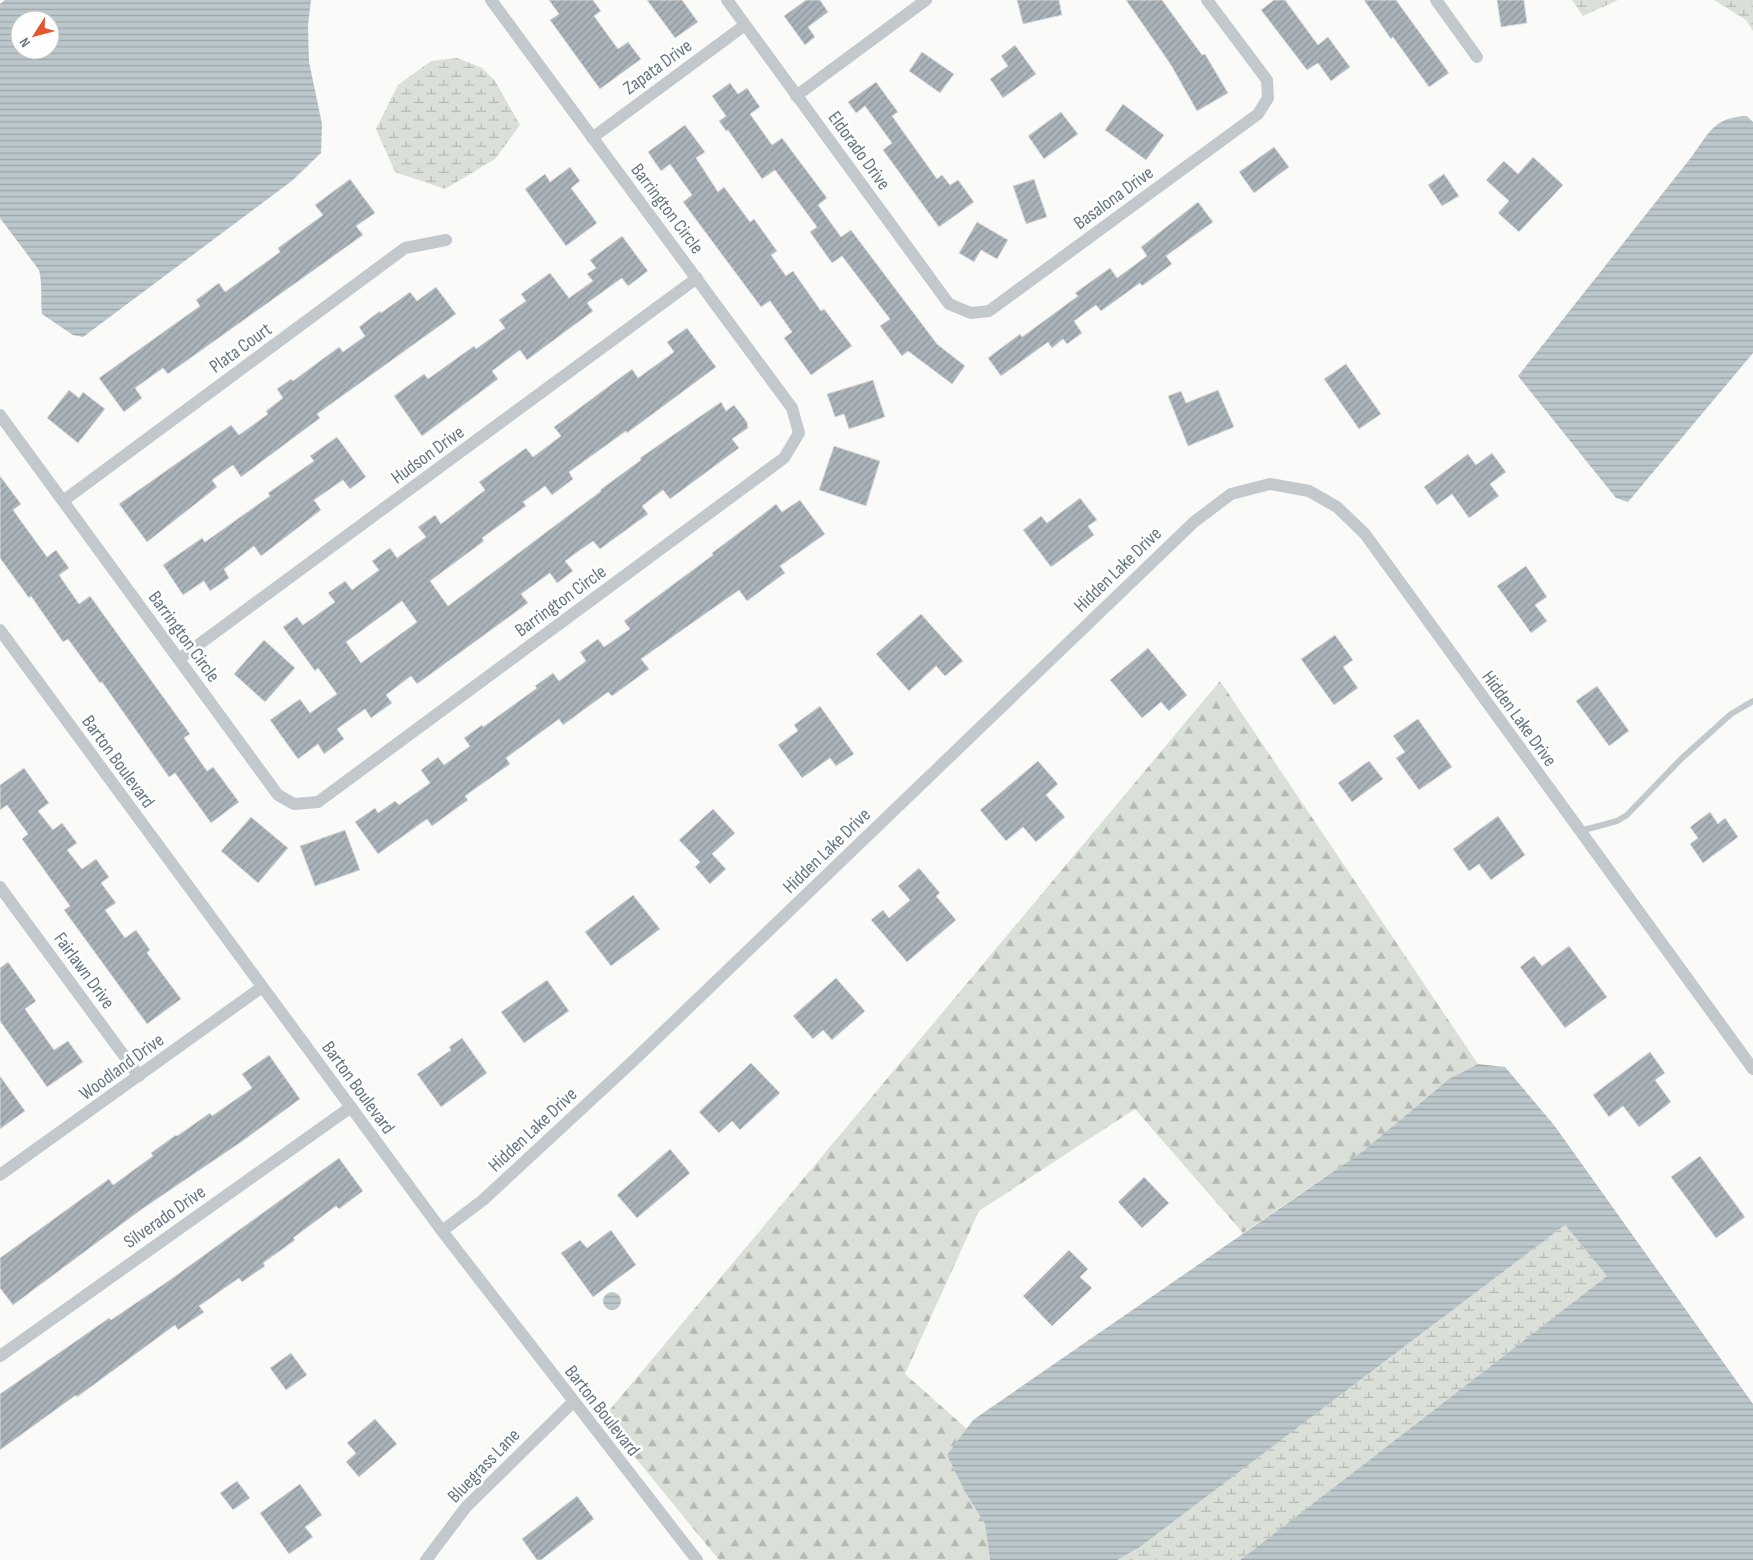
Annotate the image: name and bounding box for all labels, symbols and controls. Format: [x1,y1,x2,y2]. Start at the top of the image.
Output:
north arrow [10,10,60,60]
text: N [16,34,34,50]
street label: Zapata Drive [619,35,697,100]
street label: Eldorado Drive [823,107,895,195]
street label: Barrington Circle [625,159,708,259]
street label: Basalona Drive [1070,162,1158,235]
street label: Plata Court [205,318,277,378]
street label: Hudson Drive [387,421,469,489]
street label: Hidden Lake Drive [1069,523,1167,618]
street label: Barrington Circle [511,560,611,642]
street label: Barrington Circle [143,587,225,687]
street label: Hidden Lake Drive [1476,666,1561,771]
street label: Barton Boulevard [76,711,159,813]
street label: Hidden Lake Drive [778,804,876,899]
street label: Fairlawn Drive [48,928,119,1014]
street label: Woodland Drive [75,1029,169,1106]
street label: Barton Boulevard [316,1037,399,1139]
street label: Hidden Lake Drive [484,1083,582,1177]
street label: Silverado Drive [120,1181,210,1254]
street label: Barton Boulevard [559,1361,644,1461]
street label: Bluegrass Lane [443,1424,525,1508]

